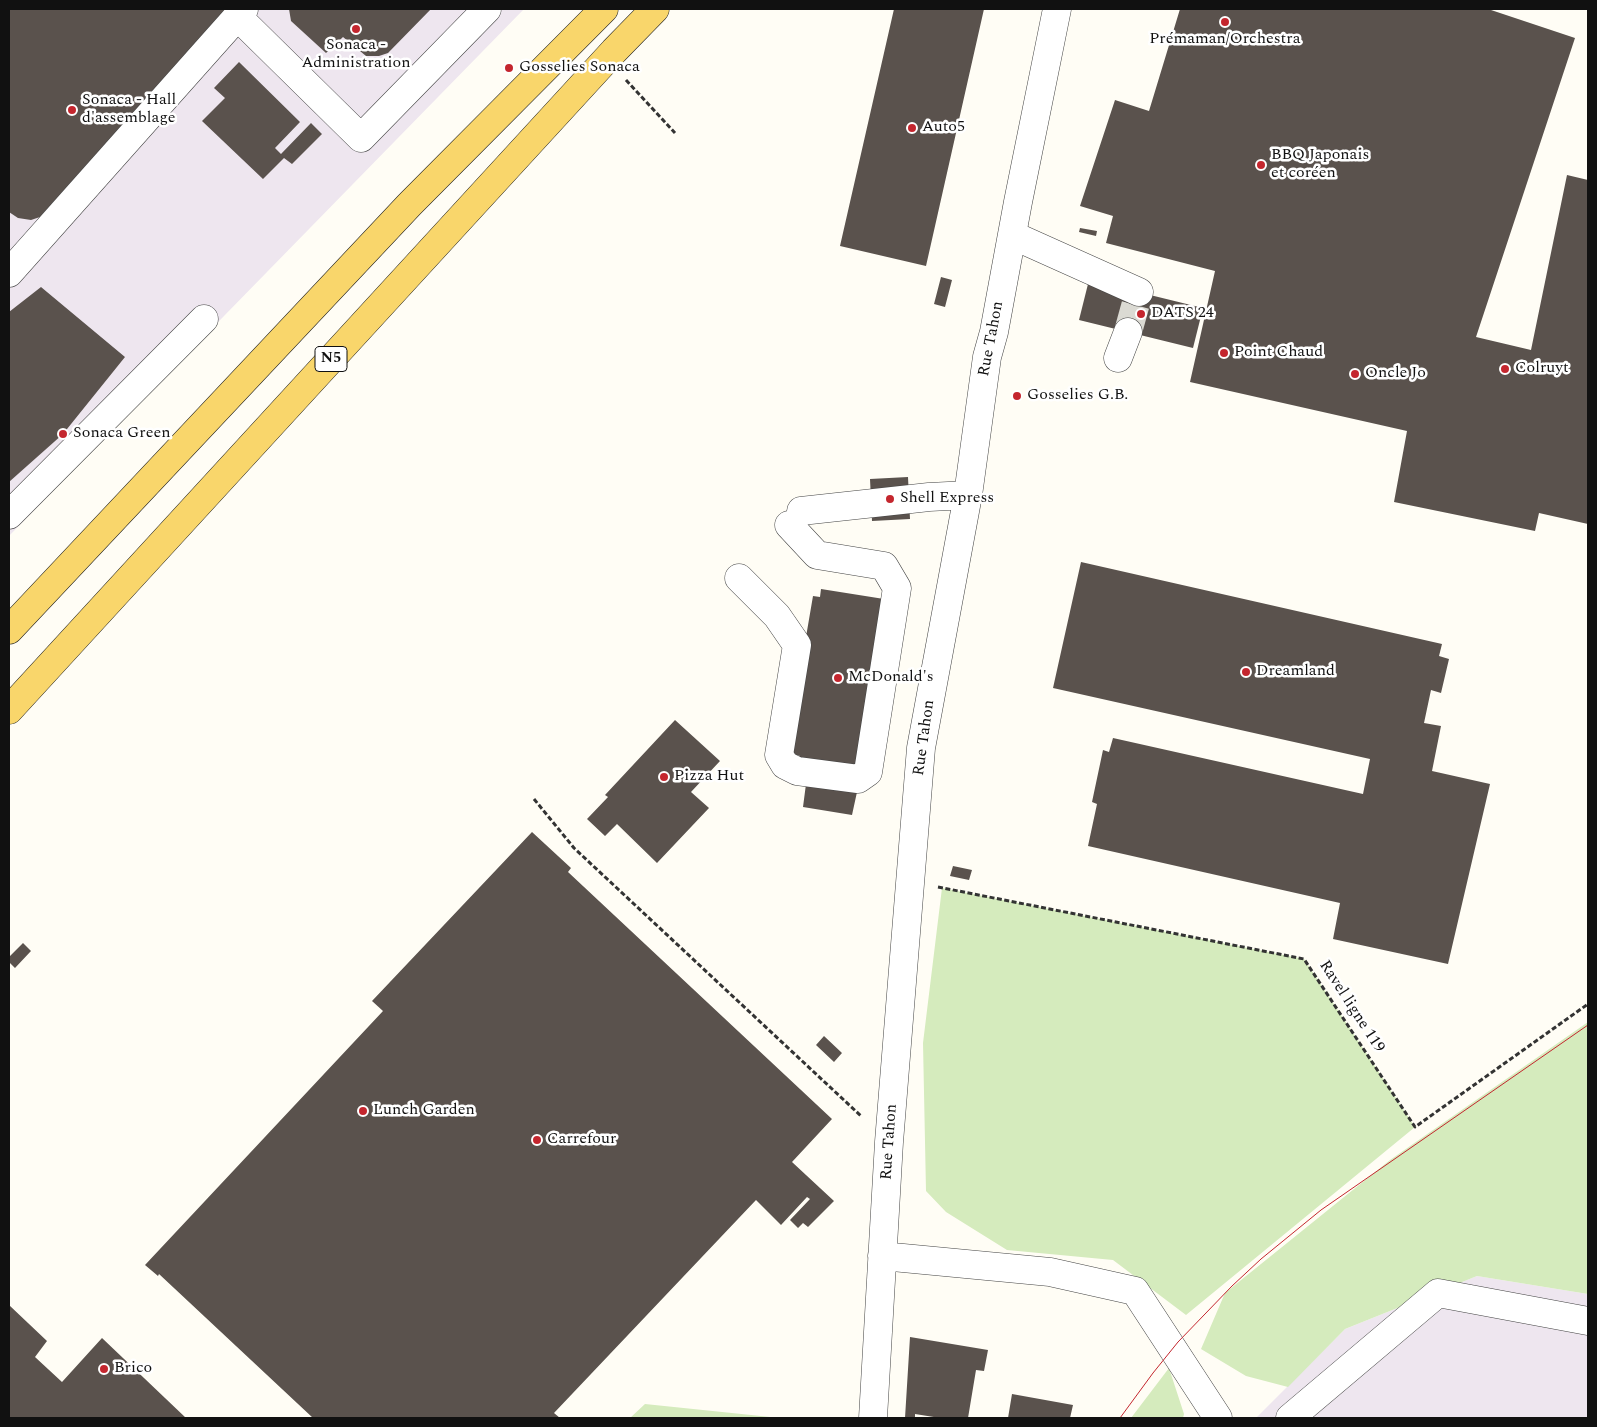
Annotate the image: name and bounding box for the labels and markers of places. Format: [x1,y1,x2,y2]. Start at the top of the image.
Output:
marker: Prémaman/Orchestra [1219,16,1231,28]
marker: Sonaca - Administration [350,23,362,35]
place label: Prémaman/Orchestra [1149,30,1301,50]
place label: Sonaca - Administration [301,36,411,74]
place label: Gosselies Sonaca [519,58,640,78]
marker: Gosselies Sonaca [503,62,515,74]
place label: Sonaca - Hall d'assemblage [82,91,176,129]
marker: Sonaca - Hall d'assemblage [66,104,78,116]
place label: Auto5 [922,118,965,138]
marker: Auto5 [906,122,918,134]
place label: BBQ Japonais et coréen [1271,146,1369,184]
marker: BBQ Japonais et coréen [1255,159,1267,171]
place label: DATS 24 [1151,304,1214,324]
marker: DATS 24 [1135,308,1147,320]
place label: Point Chaud [1234,343,1323,363]
marker: Point Chaud [1218,347,1230,359]
place label: Colruyt [1515,359,1569,379]
marker: Colruyt [1499,363,1511,375]
place label: Oncle Jo [1365,364,1426,384]
marker: Oncle Jo [1349,368,1361,380]
place label: Gosselies G.B. [1027,386,1128,406]
marker: Gosselies G.B. [1011,390,1023,402]
place label: Sonaca Green [73,424,170,444]
marker: Sonaca Green [57,428,69,440]
place label: Shell Express [900,489,994,509]
marker: Shell Express [884,493,896,505]
place label: Dreamland [1256,662,1335,682]
marker: Dreamland [1240,666,1252,678]
place label: McDonald's [848,668,934,688]
marker: McDonald's [832,672,844,684]
place label: Pizza Hut [674,767,744,787]
marker: Pizza Hut [658,771,670,783]
place label: Lunch Garden [373,1101,475,1121]
marker: Lunch Garden [357,1105,369,1117]
place label: Carrefour [547,1130,616,1150]
marker: Carrefour [531,1134,543,1146]
place label: Brico [114,1359,152,1379]
marker: Brico [98,1363,110,1375]

